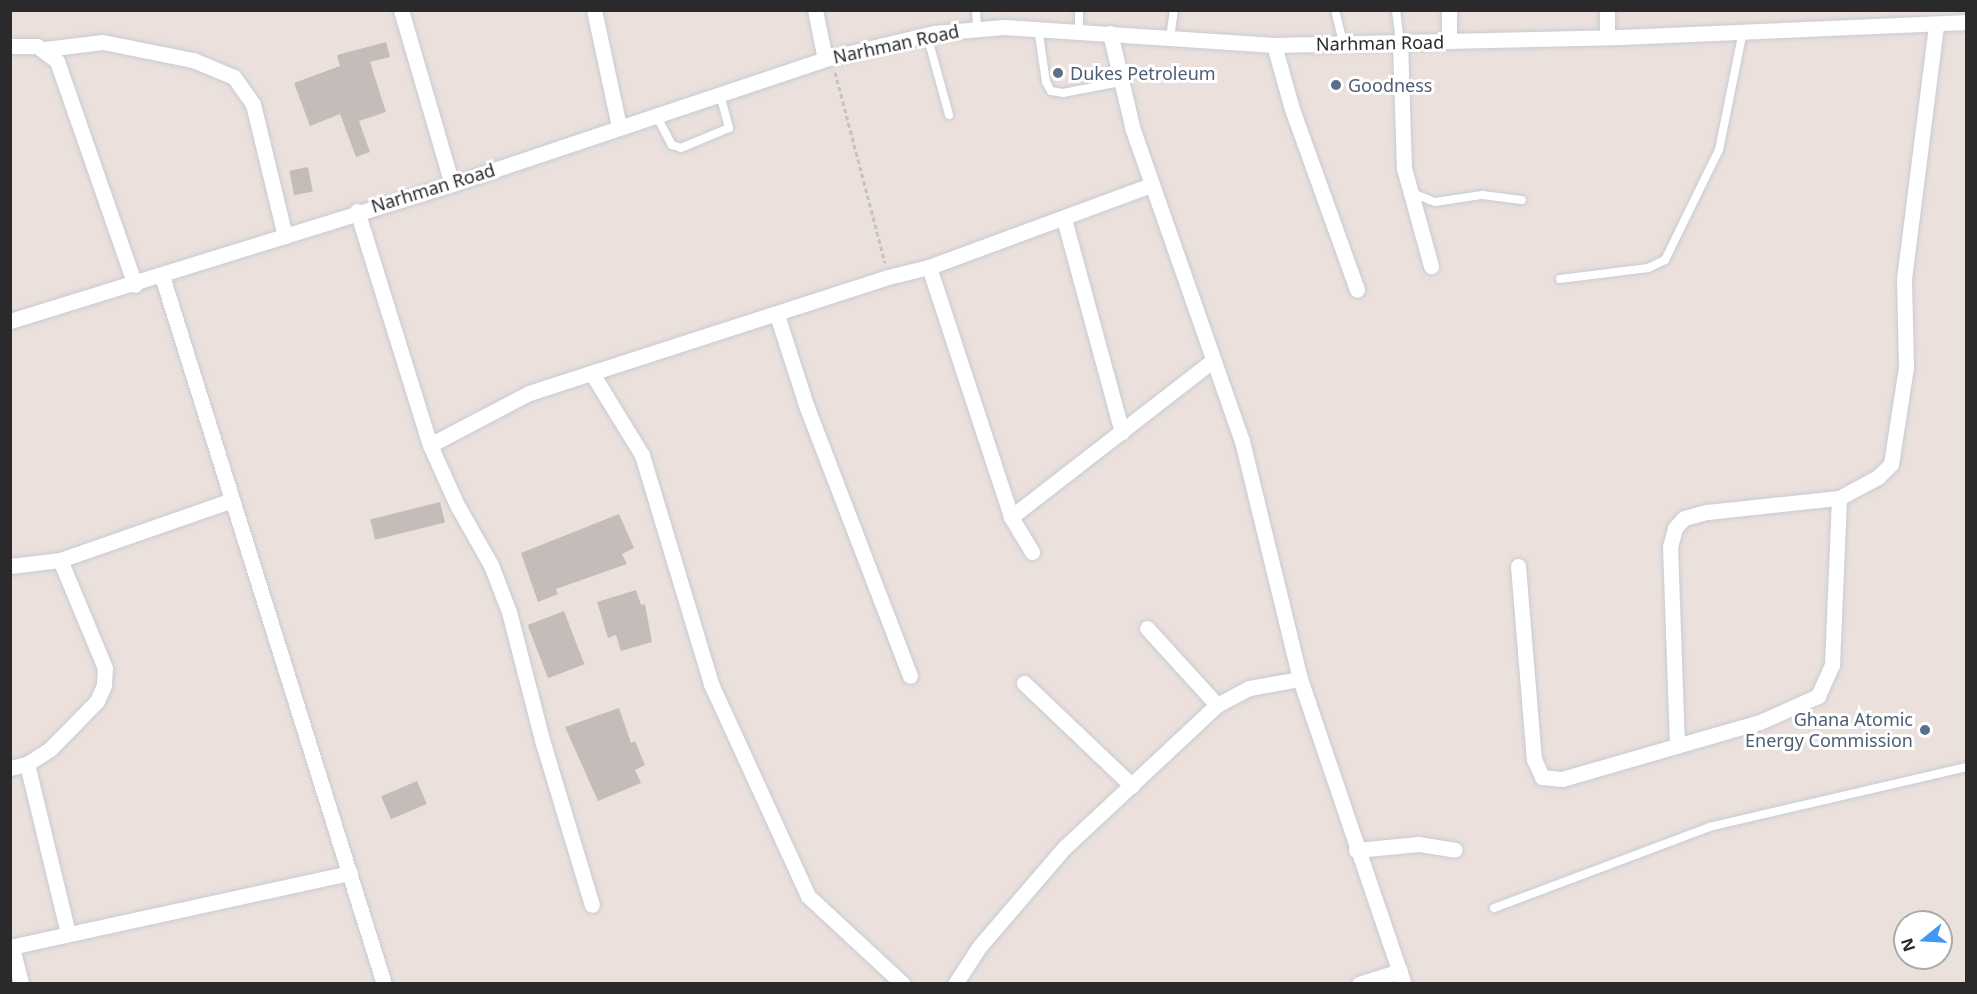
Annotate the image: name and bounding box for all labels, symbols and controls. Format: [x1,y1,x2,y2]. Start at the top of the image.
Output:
street label: Narhman Road [831,20,961,68]
street label: Narhman Road [1316,31,1444,55]
place label: Dukes Petroleum [1070,62,1216,84]
marker: Dukes Petroleum [1051,66,1065,80]
place label: Goodness [1348,74,1432,96]
marker: Goodness [1329,78,1343,92]
street label: Narhman Road [368,159,498,217]
place label: Ghana Atomic Energy Commission [1745,709,1913,752]
marker: Ghana Atomic Energy Commission [1918,723,1932,737]
north arrow [1893,910,1953,970]
text: N [1895,935,1920,955]

